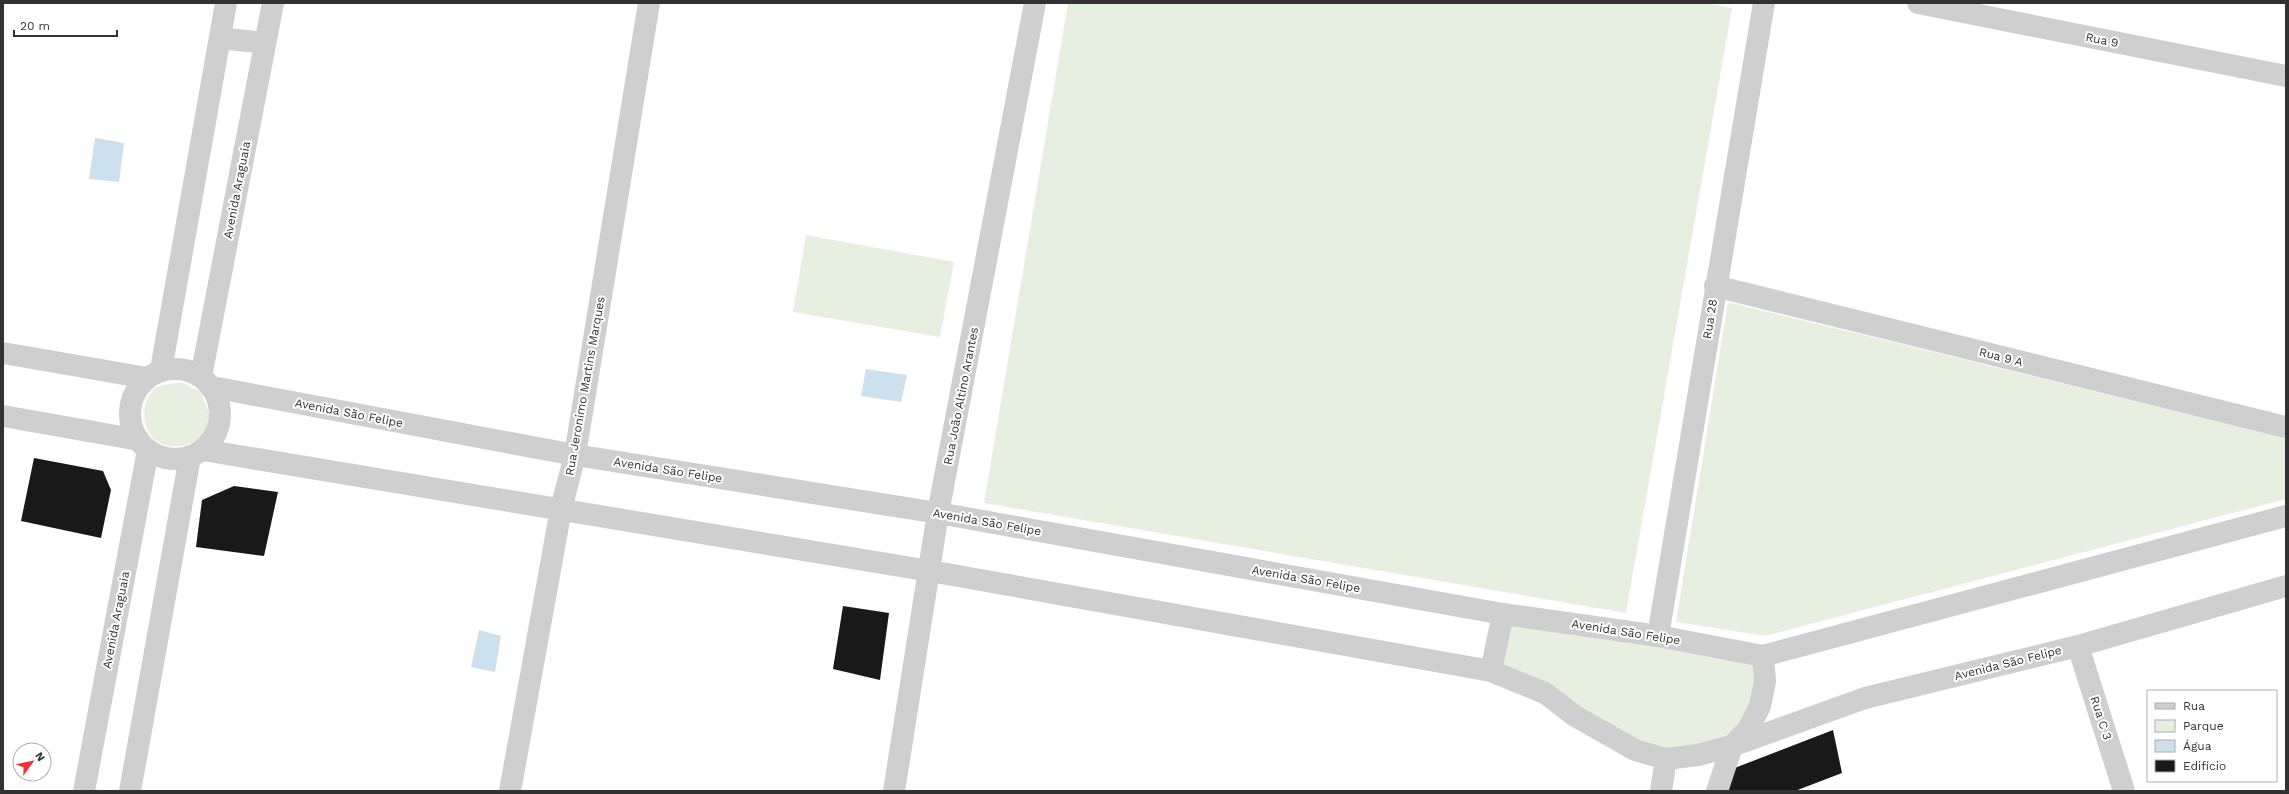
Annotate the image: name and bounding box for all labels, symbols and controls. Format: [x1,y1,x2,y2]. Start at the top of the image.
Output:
scale bar [14,12,117,38]
text: 20 m [20,19,50,33]
street label: Rua 9 [2084,30,2120,50]
street label: Avenida Araguaia [221,140,253,240]
street label: Rua Jeronimo Martins Marques [562,295,608,477]
street label: Rua 28 [1700,298,1720,340]
street label: Rua João Altino Arantes [941,326,981,466]
street label: Rua 9 A [1978,345,2025,369]
street label: Avenida São Felipe [294,396,404,430]
street label: Avenida São Felipe [613,454,723,486]
street label: Avenida São Felipe [932,506,1042,538]
street label: Avenida São Felipe [1251,563,1361,595]
street label: Avenida Araguaia [100,570,132,670]
street label: Avenida São Felipe [1571,616,1681,648]
street label: Avenida São Felipe [1953,643,2063,683]
legend [2147,690,2277,782]
street label: Rua C 3 [2087,694,2115,742]
text: Rua [2183,699,2205,713]
text: Parque [2183,719,2224,733]
text: Água [2183,739,2212,753]
north arrow [12,742,52,782]
text: N [32,750,48,764]
text: Edifício [2183,759,2226,773]

